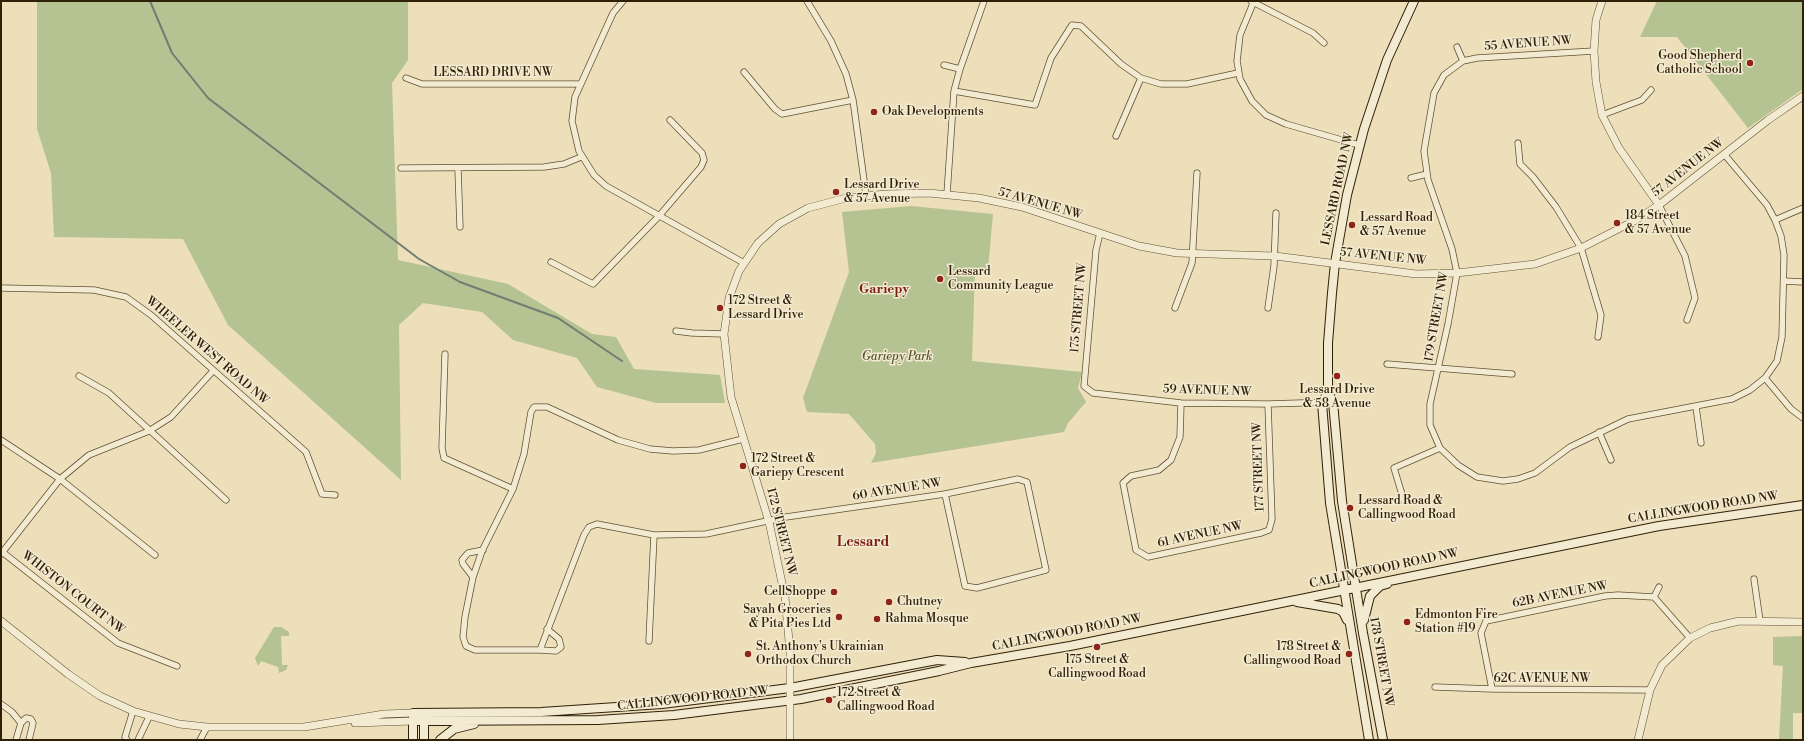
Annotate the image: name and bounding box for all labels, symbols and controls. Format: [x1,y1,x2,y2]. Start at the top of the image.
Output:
street label: 55 AVENUE NW [1484,34,1572,54]
place label: Good Shepherd Catholic School [1656,49,1742,77]
marker: Good Shepherd Catholic School [1745,58,1755,68]
street label: LESSARD DRIVE NW [433,66,553,80]
place label: Oak Developments [882,105,984,119]
marker: Oak Developments [869,107,879,117]
street label: LESSARD ROAD NW [1319,131,1357,247]
street label: 57 AVENUE NW [1649,136,1727,200]
place label: Lessard Drive & 57 Avenue [844,178,920,206]
street label: 57 AVENUE NW [996,185,1084,223]
marker: Lessard Drive & 57 Avenue [831,187,841,197]
place label: 184 Street & 57 Avenue [1625,209,1691,237]
place label: Lessard Road & 57 Avenue [1360,211,1433,239]
marker: 184 Street & 57 Avenue [1612,218,1622,228]
marker: Lessard Road & 57 Avenue [1347,220,1357,230]
street label: 57 AVENUE NW [1339,245,1427,269]
street label: 175 STREET NW [1068,262,1090,354]
place label: Lessard Community League [948,265,1054,293]
street label: 179 STREET NW [1422,271,1452,363]
marker: Lessard Community League [935,274,945,284]
district label: Gariepy [859,282,909,298]
street label: WHEELER WEST ROAD NW [143,294,271,408]
place label: 172 Street & Lessard Drive [728,294,804,322]
marker: 172 Street & Lessard Drive [715,303,725,313]
park label: Gariepy Park [862,350,932,364]
marker: Lessard Drive & 58 Avenue [1332,371,1342,381]
street label: 59 AVENUE NW [1163,382,1251,400]
place label: Lessard Drive & 58 Avenue [1299,383,1375,411]
street label: 177 STREET NW [1250,422,1268,512]
place label: 172 Street & Gariepy Crescent [751,452,845,480]
marker: 172 Street & Gariepy Crescent [738,461,748,471]
street label: 60 AVENUE NW [852,476,942,504]
street label: 172 STREET NW [763,486,799,578]
street label: CALLINGWOOD ROAD NW [1627,489,1779,527]
place label: Lessard Road & Callingwood Road [1358,494,1455,522]
marker: Lessard Road & Callingwood Road [1345,503,1355,513]
street label: 61 AVENUE NW [1156,519,1244,551]
district label: Lessard [837,535,889,551]
street label: CALLINGWOOD ROAD NW [1308,546,1460,592]
street label: WHISTON COURT NW [19,548,127,638]
street label: 62B AVENUE NW [1511,579,1609,611]
place label: CellShoppe [764,585,826,599]
marker: CellShoppe [829,587,839,597]
place label: Chutney [897,595,942,609]
marker: Chutney [884,597,894,607]
place label: Sayah Groceries & Pita Pies Ltd [743,603,831,631]
place label: Edmonton Fire Station #19 [1415,608,1498,636]
street label: CALLINGWOOD ROAD NW [991,611,1143,655]
marker: Sayah Groceries & Pita Pies Ltd [834,612,844,622]
place label: Rahma Mosque [885,612,969,626]
marker: Rahma Mosque [872,614,882,624]
street label: 178 STREET NW [1366,616,1396,708]
marker: Edmonton Fire Station #19 [1402,617,1412,627]
place label: St. Anthony's Ukrainian Orthodox Church [756,640,884,668]
place label: 178 Street & Callingwood Road [1244,640,1341,668]
marker: 175 Street & Callingwood Road [1092,642,1102,652]
marker: St. Anthony's Ukrainian Orthodox Church [743,649,753,659]
marker: 178 Street & Callingwood Road [1344,649,1354,659]
place label: 175 Street & Callingwood Road [1048,653,1146,681]
street label: 62C AVENUE NW [1494,672,1590,686]
street label: CALLINGWOOD ROAD NW [617,684,769,714]
place label: 172 Street & Callingwood Road [837,686,934,714]
marker: 172 Street & Callingwood Road [824,695,834,705]

